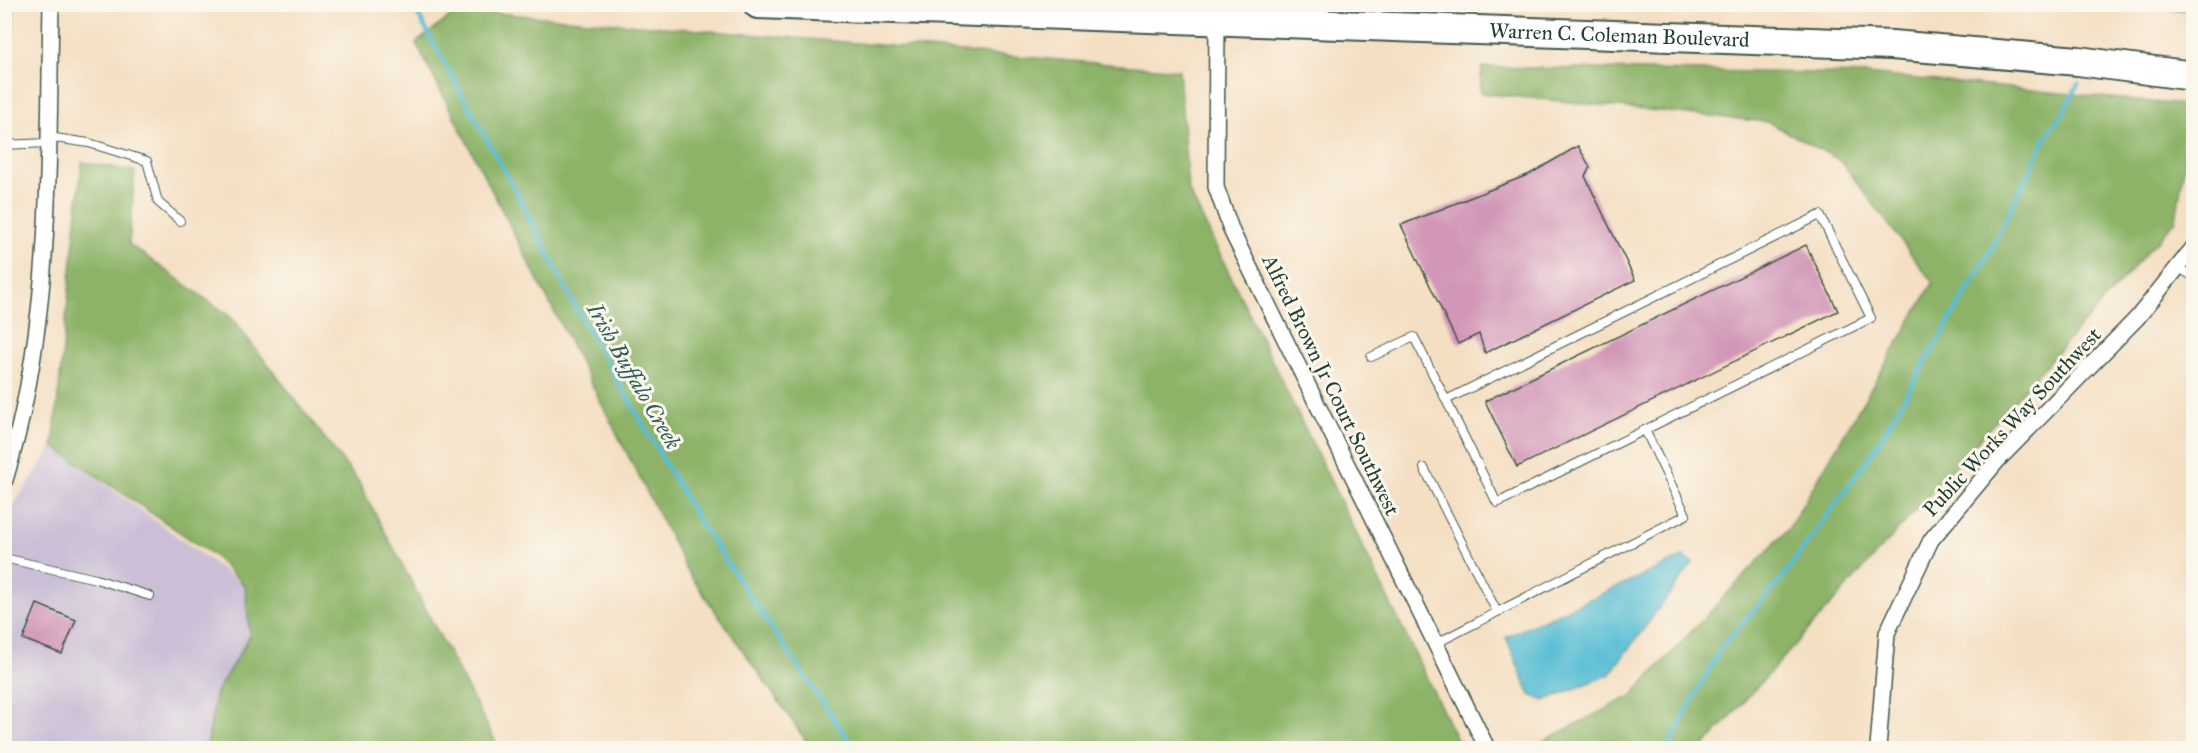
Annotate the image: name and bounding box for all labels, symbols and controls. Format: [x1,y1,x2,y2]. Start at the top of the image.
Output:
street label: Warren C. Coleman Boulevard [1489,17,1751,53]
street label: Alfred Brown Jr Court Southwest [1256,249,1406,520]
water label: Irish Buffalo Creek [579,297,687,455]
street label: Public Works Way Southwest [1917,321,2107,522]

